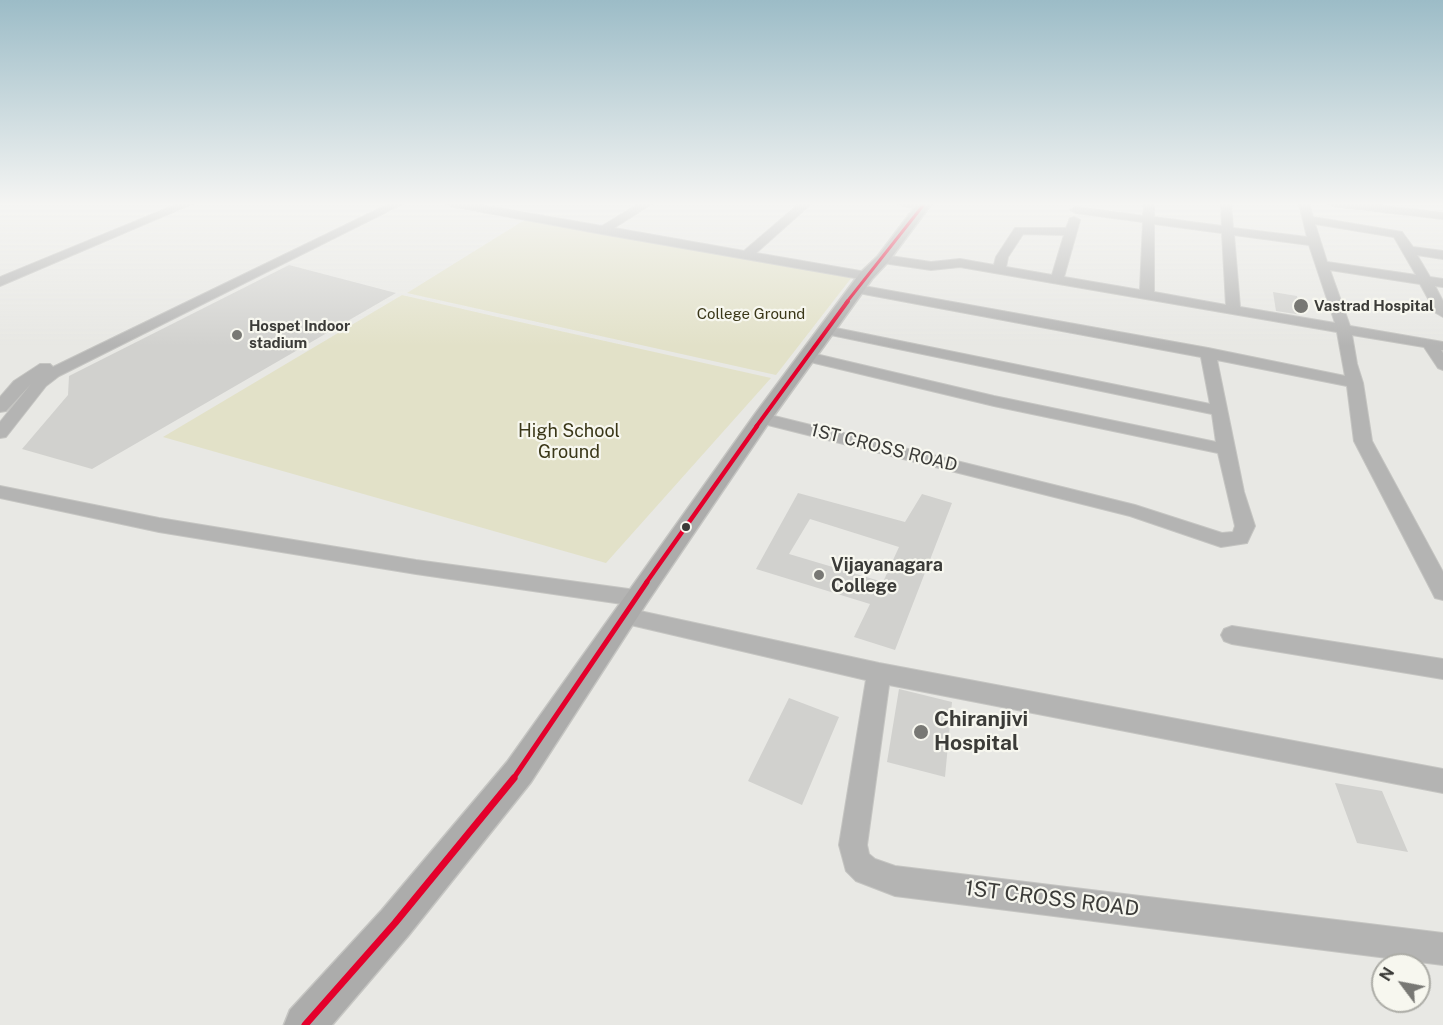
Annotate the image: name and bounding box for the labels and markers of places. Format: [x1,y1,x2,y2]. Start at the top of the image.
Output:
marker: Vastrad Hospital [1292,297,1310,315]
place label: Vastrad Hospital [1314,297,1434,315]
place label: Hospet Indoor stadium [249,317,350,352]
marker: Hospet Indoor stadium [230,328,244,342]
unlabelled marker [680,521,692,533]
place label: Vijayanagara College [831,554,943,596]
marker: Vijayanagara College [812,568,826,582]
place label: Chiranjivi Hospital [934,707,1028,757]
marker: Chiranjivi Hospital [912,723,930,741]

